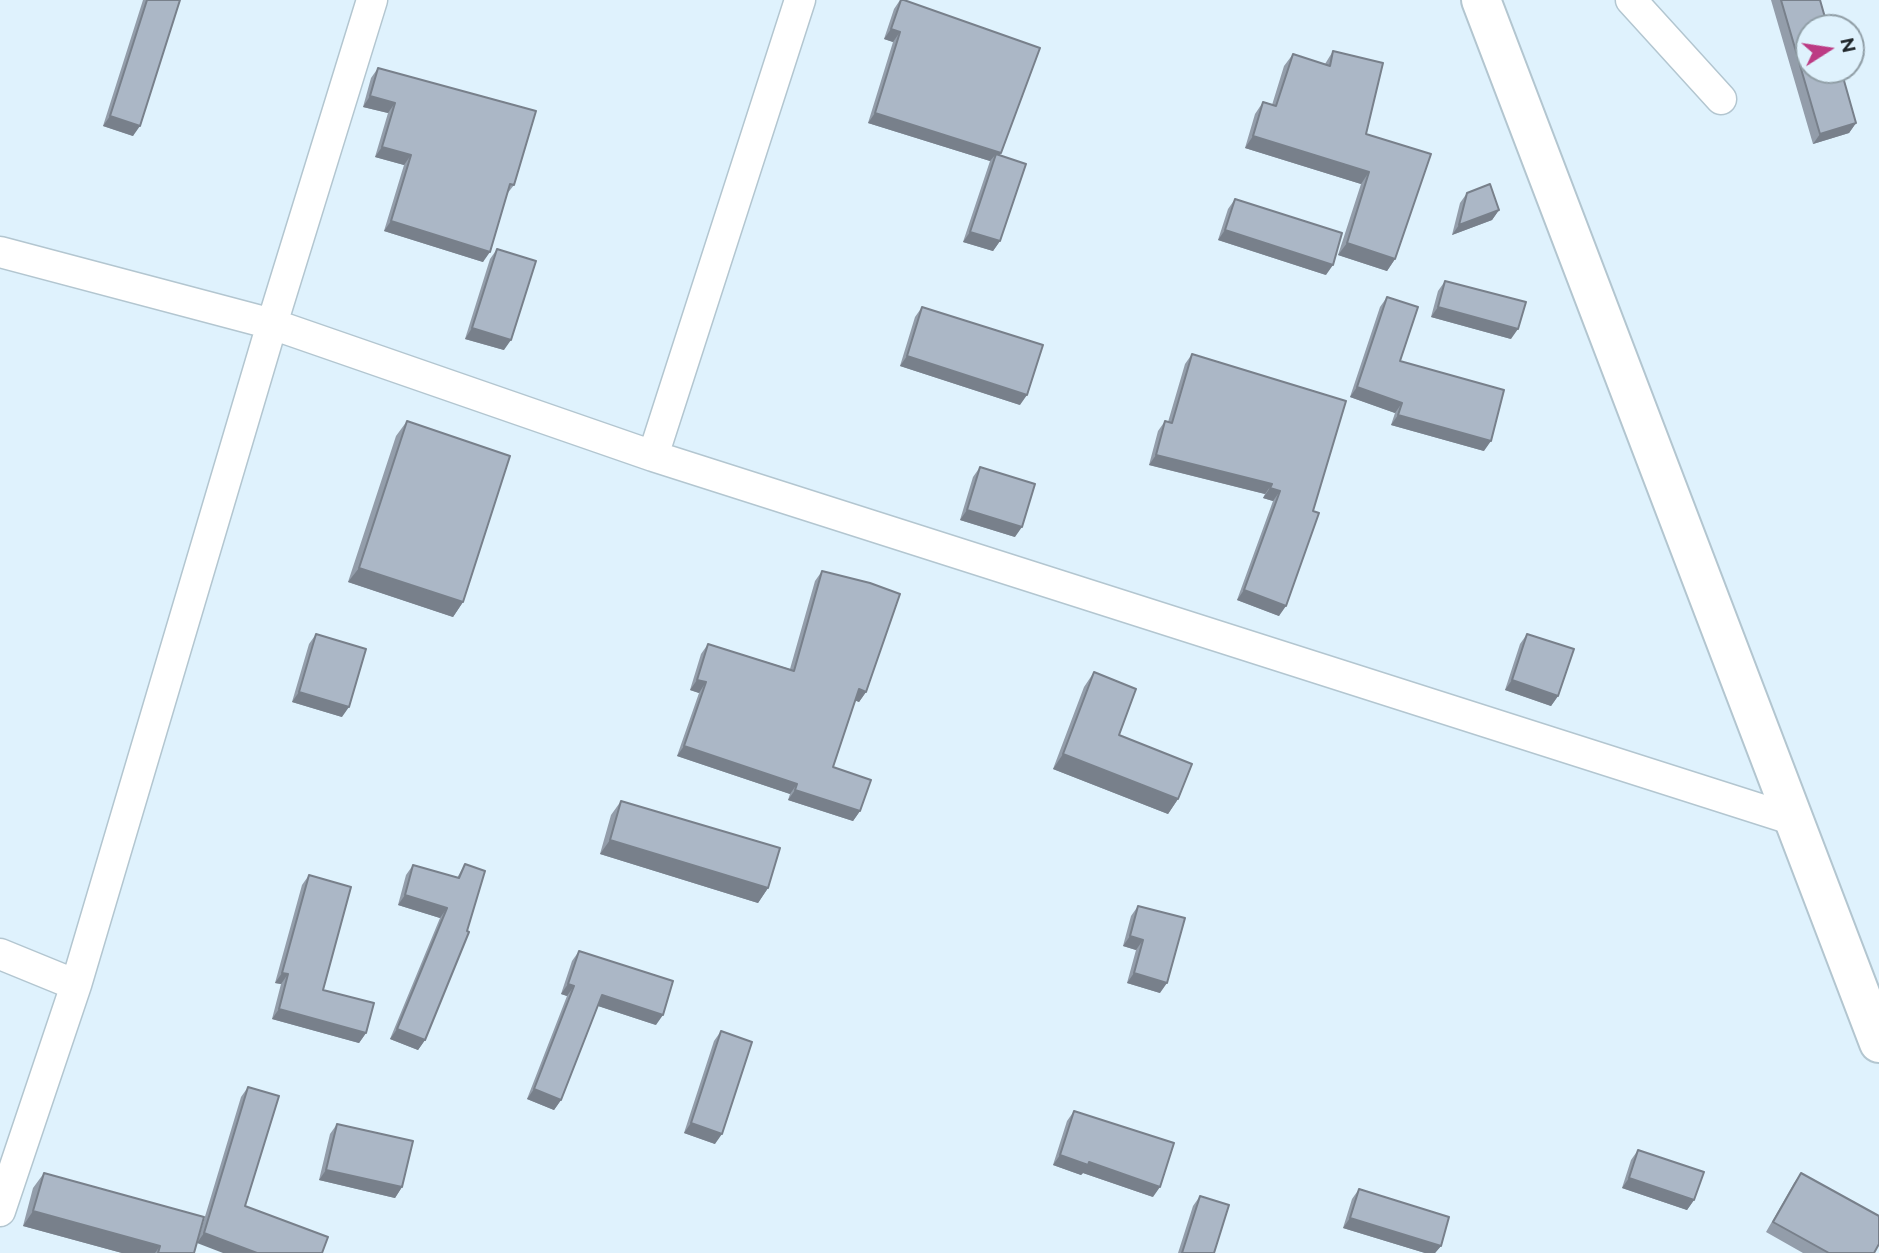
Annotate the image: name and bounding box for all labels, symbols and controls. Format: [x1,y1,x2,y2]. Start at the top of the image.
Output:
north arrow [1795,14,1865,84]
text: N [1836,36,1861,54]

